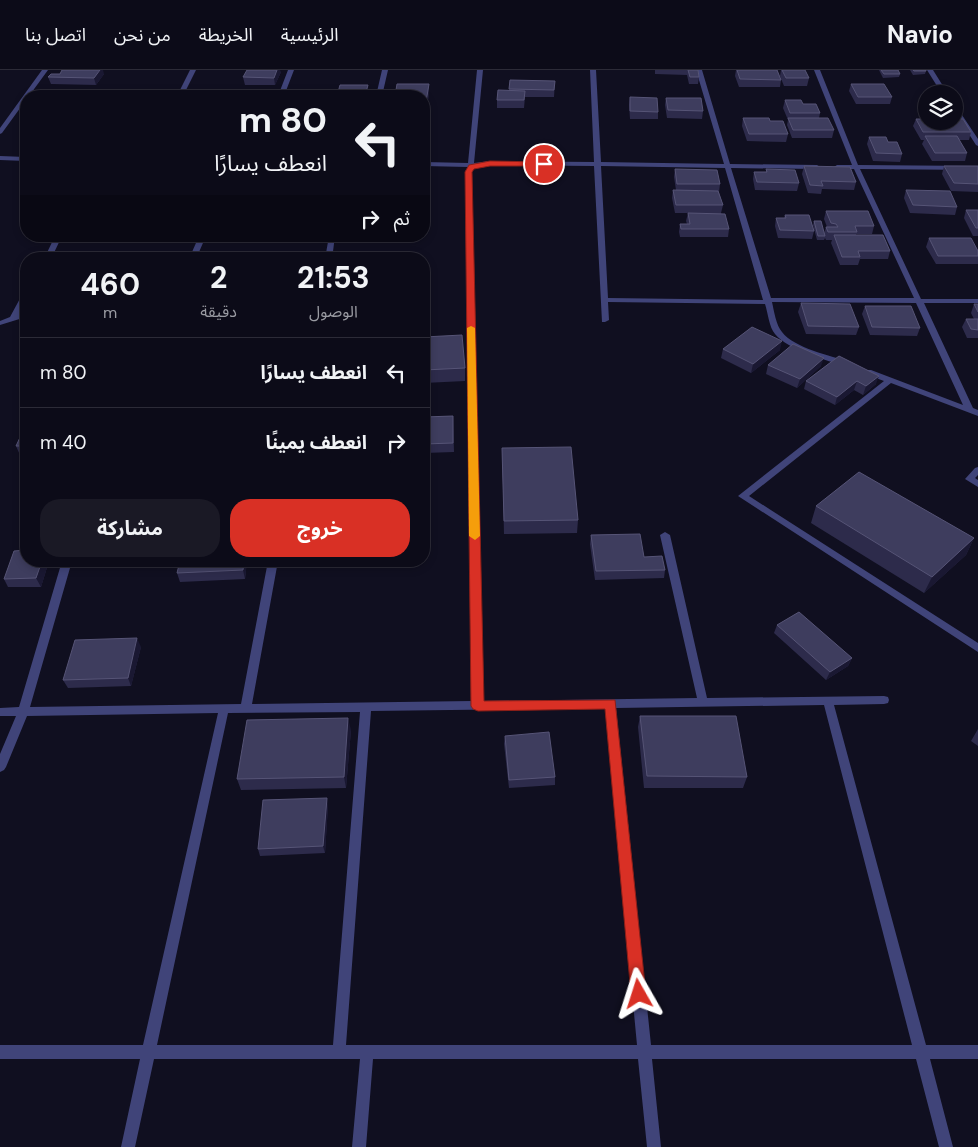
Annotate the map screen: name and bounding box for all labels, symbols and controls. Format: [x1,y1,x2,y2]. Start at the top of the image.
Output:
text: Navio [887,19,953,50]
text: اتصل بنا [25,23,86,47]
text: من نحن [114,23,171,47]
text: الخريطة [199,23,253,47]
text: الرئيسية [281,23,339,47]
map controls [918,85,963,130]
button: layers [918,85,963,130]
text: 80 m [239,97,327,143]
icon: left [345,110,410,175]
pin [523,143,565,185]
text: انعطف يسارًا [214,149,327,178]
icon: arrive [530,150,558,178]
icon: right [356,205,384,233]
text: ثم [394,206,410,231]
text: 2 [210,258,227,297]
text: 21:53 [297,258,370,297]
text: 460 [80,265,140,304]
text: دقيقة [200,301,237,322]
text: الوصول [309,301,358,322]
text: m [103,302,117,323]
icon: left [382,359,410,387]
text: 80 m [40,360,87,385]
text: انعطف يسارًا [260,360,367,385]
icon: right [382,429,410,457]
text: 40 m [40,430,87,455]
text: انعطف يمينًا [265,430,367,455]
button: مشاركة [40,499,220,557]
button: خروج [230,499,410,557]
position arrow [612,967,664,1019]

